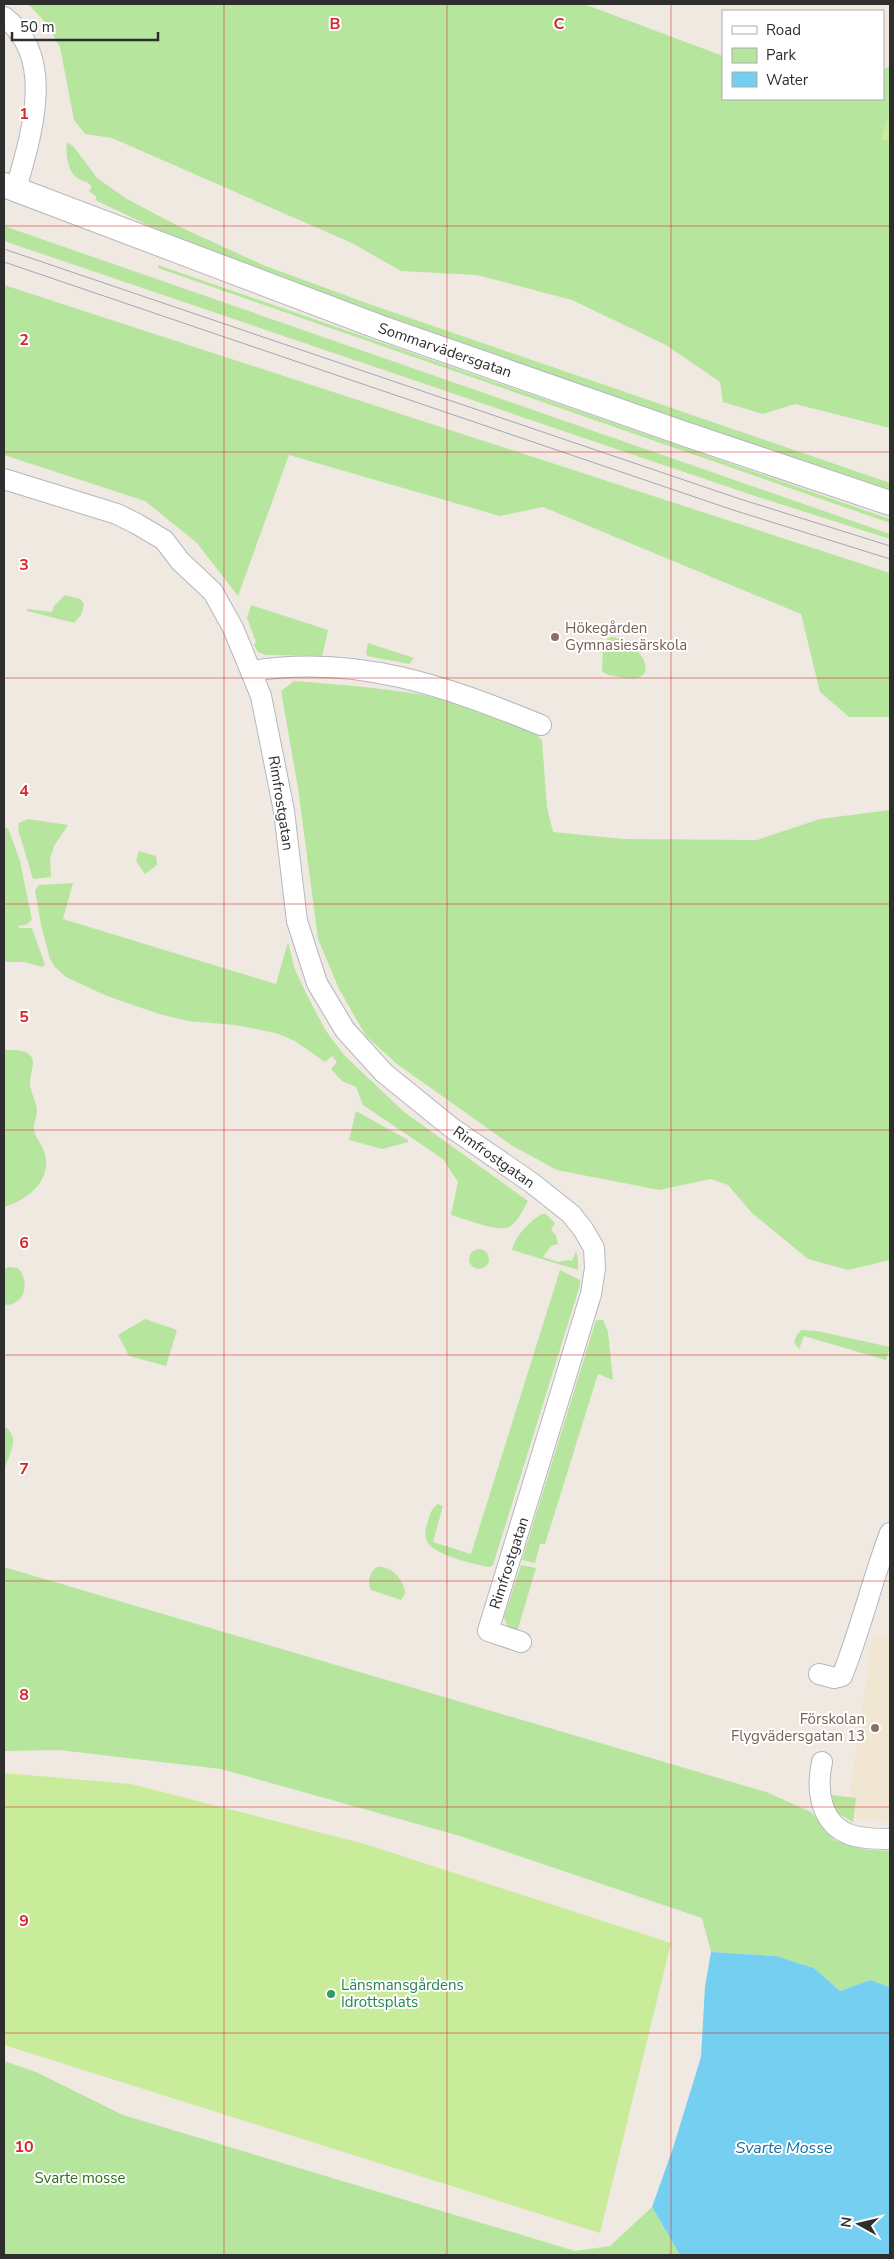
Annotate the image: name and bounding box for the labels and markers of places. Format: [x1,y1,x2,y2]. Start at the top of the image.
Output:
place label: Hökegården Gymnasiesärskola [565,618,687,655]
marker: Hökegården Gymnasiesärskola [549,631,561,643]
place label: Förskolan Flygvädersgatan 13 [731,1709,865,1746]
marker: Förskolan Flygvädersgatan 13 [869,1722,881,1734]
place label: Länsmansgårdens Idrottsplats [341,1975,464,2012]
marker: Länsmansgårdens Idrottsplats [325,1988,337,2000]

